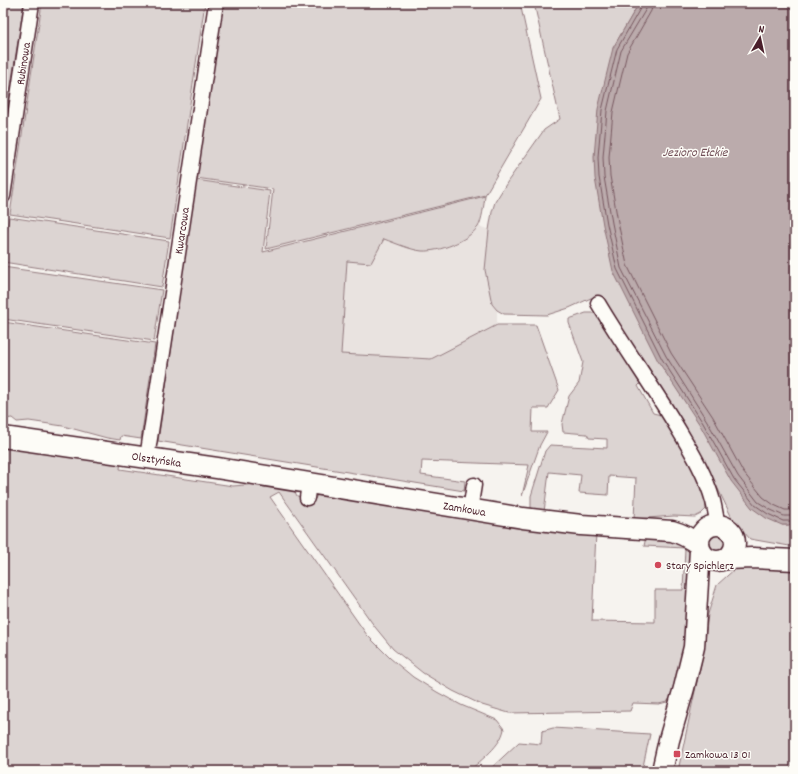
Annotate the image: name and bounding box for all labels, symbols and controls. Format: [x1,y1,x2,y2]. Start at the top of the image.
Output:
north arrow [740,18,780,58]
text: N [757,22,766,39]
street label: Rubinowa [13,41,36,86]
water label: Jezioro Ełckie [663,144,729,163]
street label: Kwarcowa [171,206,195,255]
street label: Olsztyńska [130,449,182,473]
street label: Zamkowa [442,498,487,522]
place label: Stary Spichlerz [666,558,734,575]
marker: Stary Spichlerz [653,560,663,570]
place label: Zamkowa 13 01 [685,747,750,764]
marker: Zamkowa 13 01 [672,749,682,759]

